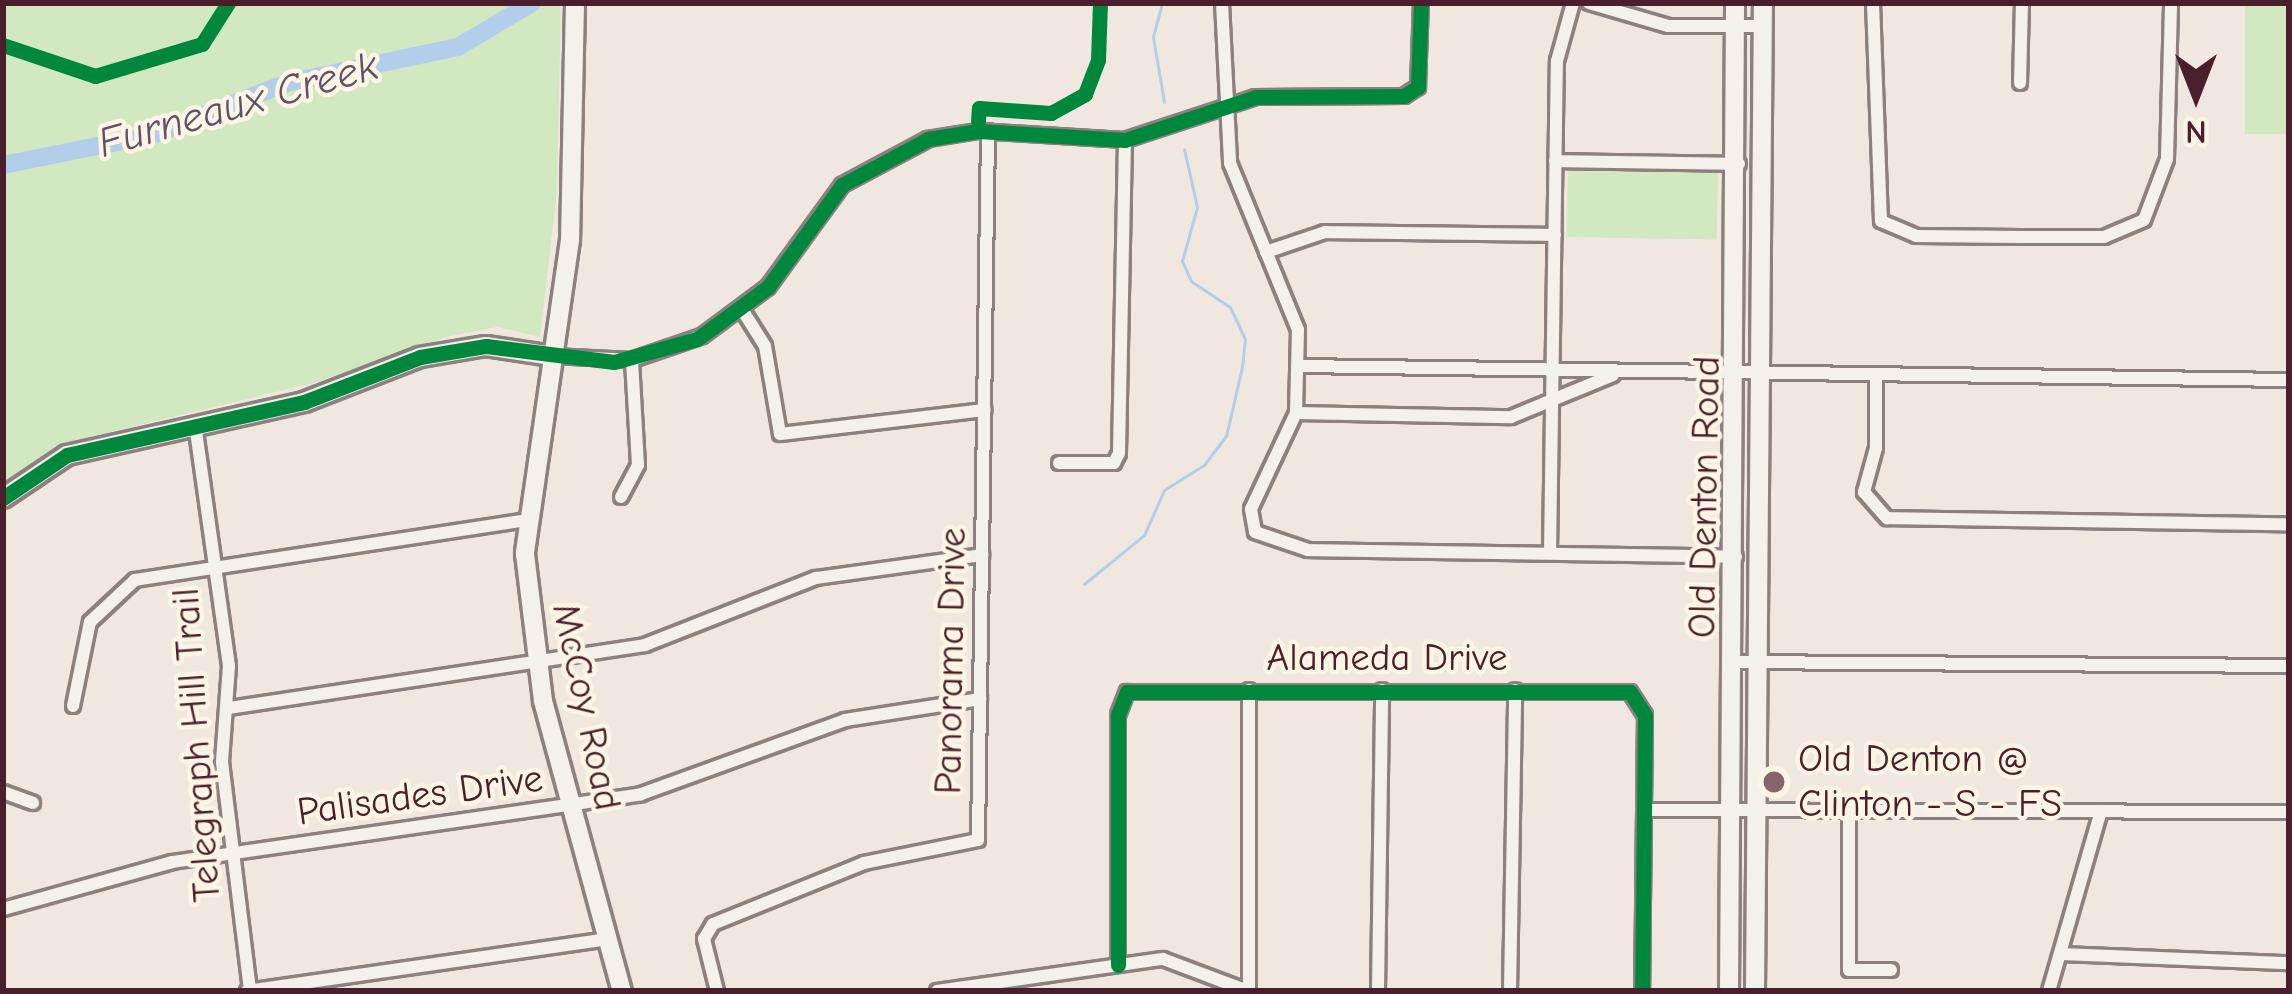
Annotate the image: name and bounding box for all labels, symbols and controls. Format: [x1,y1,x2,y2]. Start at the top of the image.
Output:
north arrow [2136,36,2256,156]
water label: Furneaux Creek [92,41,384,169]
text: N [2185,113,2207,151]
street label: Old Denton Road [1679,355,1731,639]
street label: Panorama Drive [925,527,977,795]
street label: Telegraph Hill Trail [163,586,231,904]
street label: McCoy Road [541,599,631,815]
street label: Alameda Drive [1267,635,1507,681]
place label: Old Denton @ Clinton - S - FS [1798,737,2062,828]
street label: Palisades Drive [294,756,546,836]
marker: Old Denton @ Clinton - S - FS [1761,769,1787,795]

